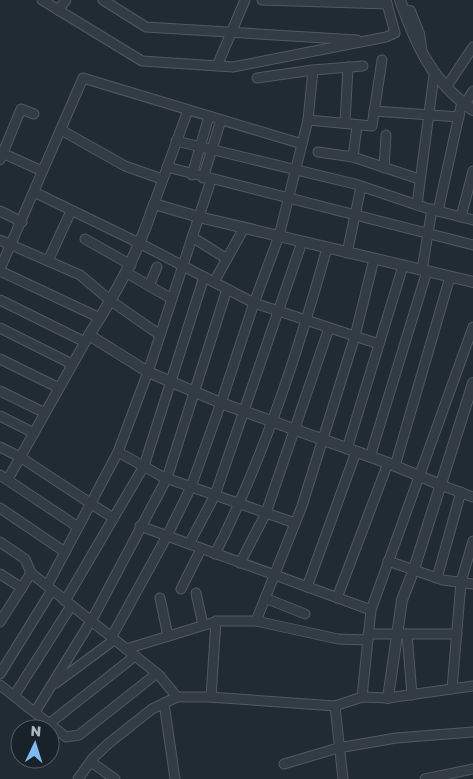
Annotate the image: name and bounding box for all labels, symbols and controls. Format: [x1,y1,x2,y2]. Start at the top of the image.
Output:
north arrow [10,719,60,769]
text: N [30,722,42,739]

